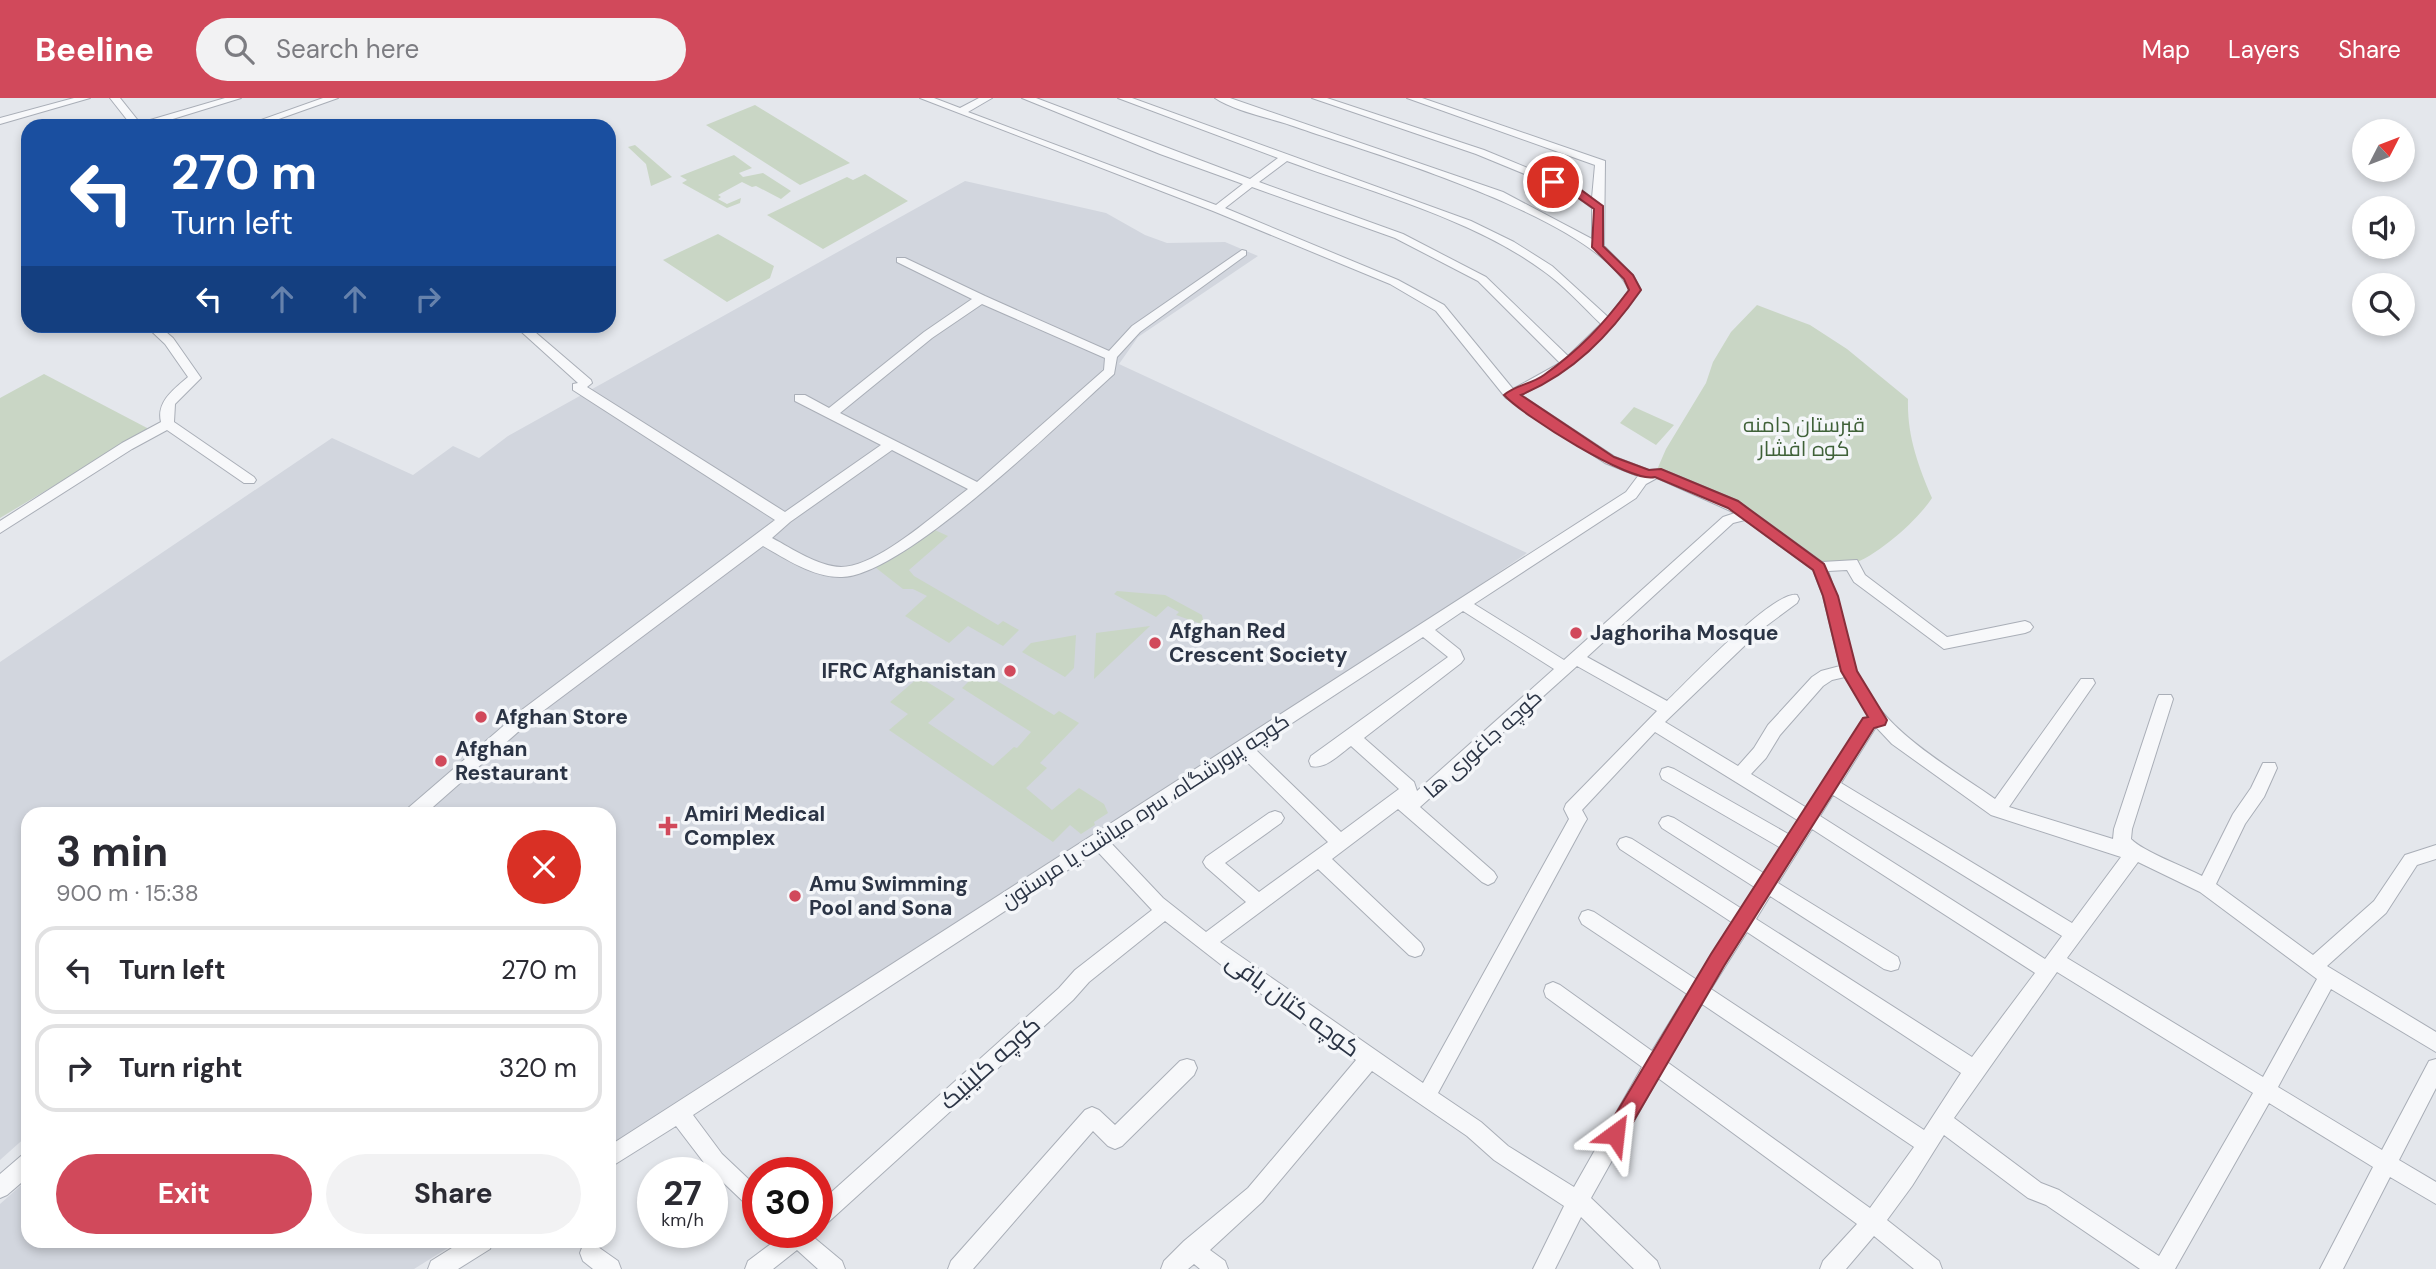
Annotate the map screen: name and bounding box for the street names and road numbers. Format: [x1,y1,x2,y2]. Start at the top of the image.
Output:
street label: کوچه جاغوری ها [1418,683,1548,805]
street label: کوچه پرورشگاه، سره میاشت یا مرستون [995,707,1295,915]
street label: کوچه کتان بافی [1219,945,1367,1065]
street label: کوچه کلینیک [933,1009,1047,1117]

